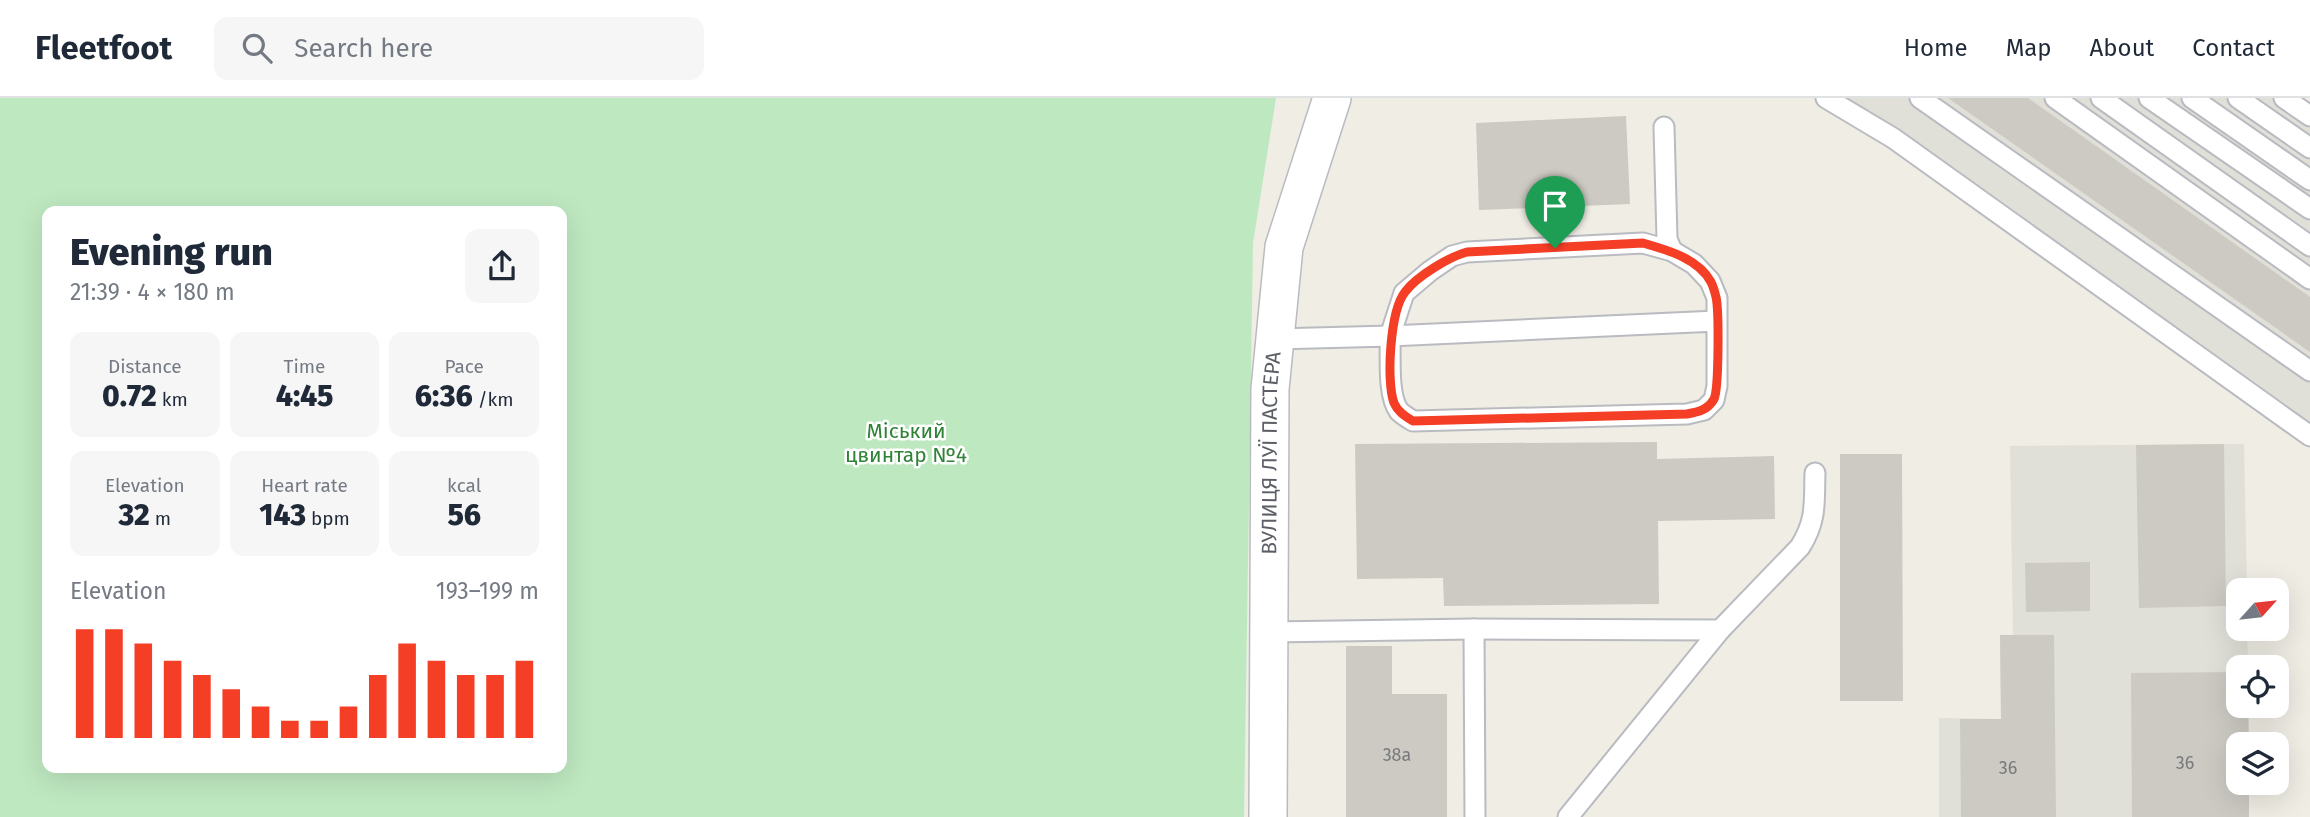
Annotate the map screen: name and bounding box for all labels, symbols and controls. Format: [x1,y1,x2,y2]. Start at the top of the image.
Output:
search box [214,17,704,80]
text: Fleetfoot [35,28,172,68]
icon: search [238,29,276,67]
text: Search here [294,33,433,64]
text: Home [1904,34,1968,62]
text: Map [2006,34,2052,62]
text: About [2090,34,2154,62]
text: Contact [2192,34,2275,62]
pin [1525,176,1585,248]
icon: arrive [1536,187,1574,225]
text: Evening run [70,229,273,275]
button: share [465,229,539,303]
text: 21:39 · 4 × 180 m [70,278,235,306]
street label: ВУЛИЦЯ ЛУЇ ПАСТЕРА [1256,350,1287,555]
text: Distance [108,355,182,378]
text: Time [284,355,325,378]
text: Pace [444,355,484,378]
text: 0.72 [102,378,157,414]
text: 4:45 [276,378,333,414]
text: 6:36 [415,378,473,414]
text: km [157,388,188,411]
text: /km [473,388,514,411]
park label: Міський цвинтар №4 [845,418,967,468]
text: Elevation [105,474,185,497]
text: Heart rate [261,474,348,497]
text: kcal [447,474,481,497]
text: 32 [119,497,150,533]
text: 143 [259,497,306,533]
text: 56 [447,497,481,533]
text: m [150,507,171,530]
text: bpm [306,507,350,530]
text: Elevation [70,577,166,605]
text: 193–199 m [436,577,539,605]
north arrow [2226,578,2289,640]
map controls [2226,578,2289,795]
button: locate [2226,655,2289,718]
button: layers [2226,732,2289,795]
house number: 38а [1383,744,1411,766]
house number: 36 [2176,752,2194,774]
house number: 36 [1999,757,2017,779]

